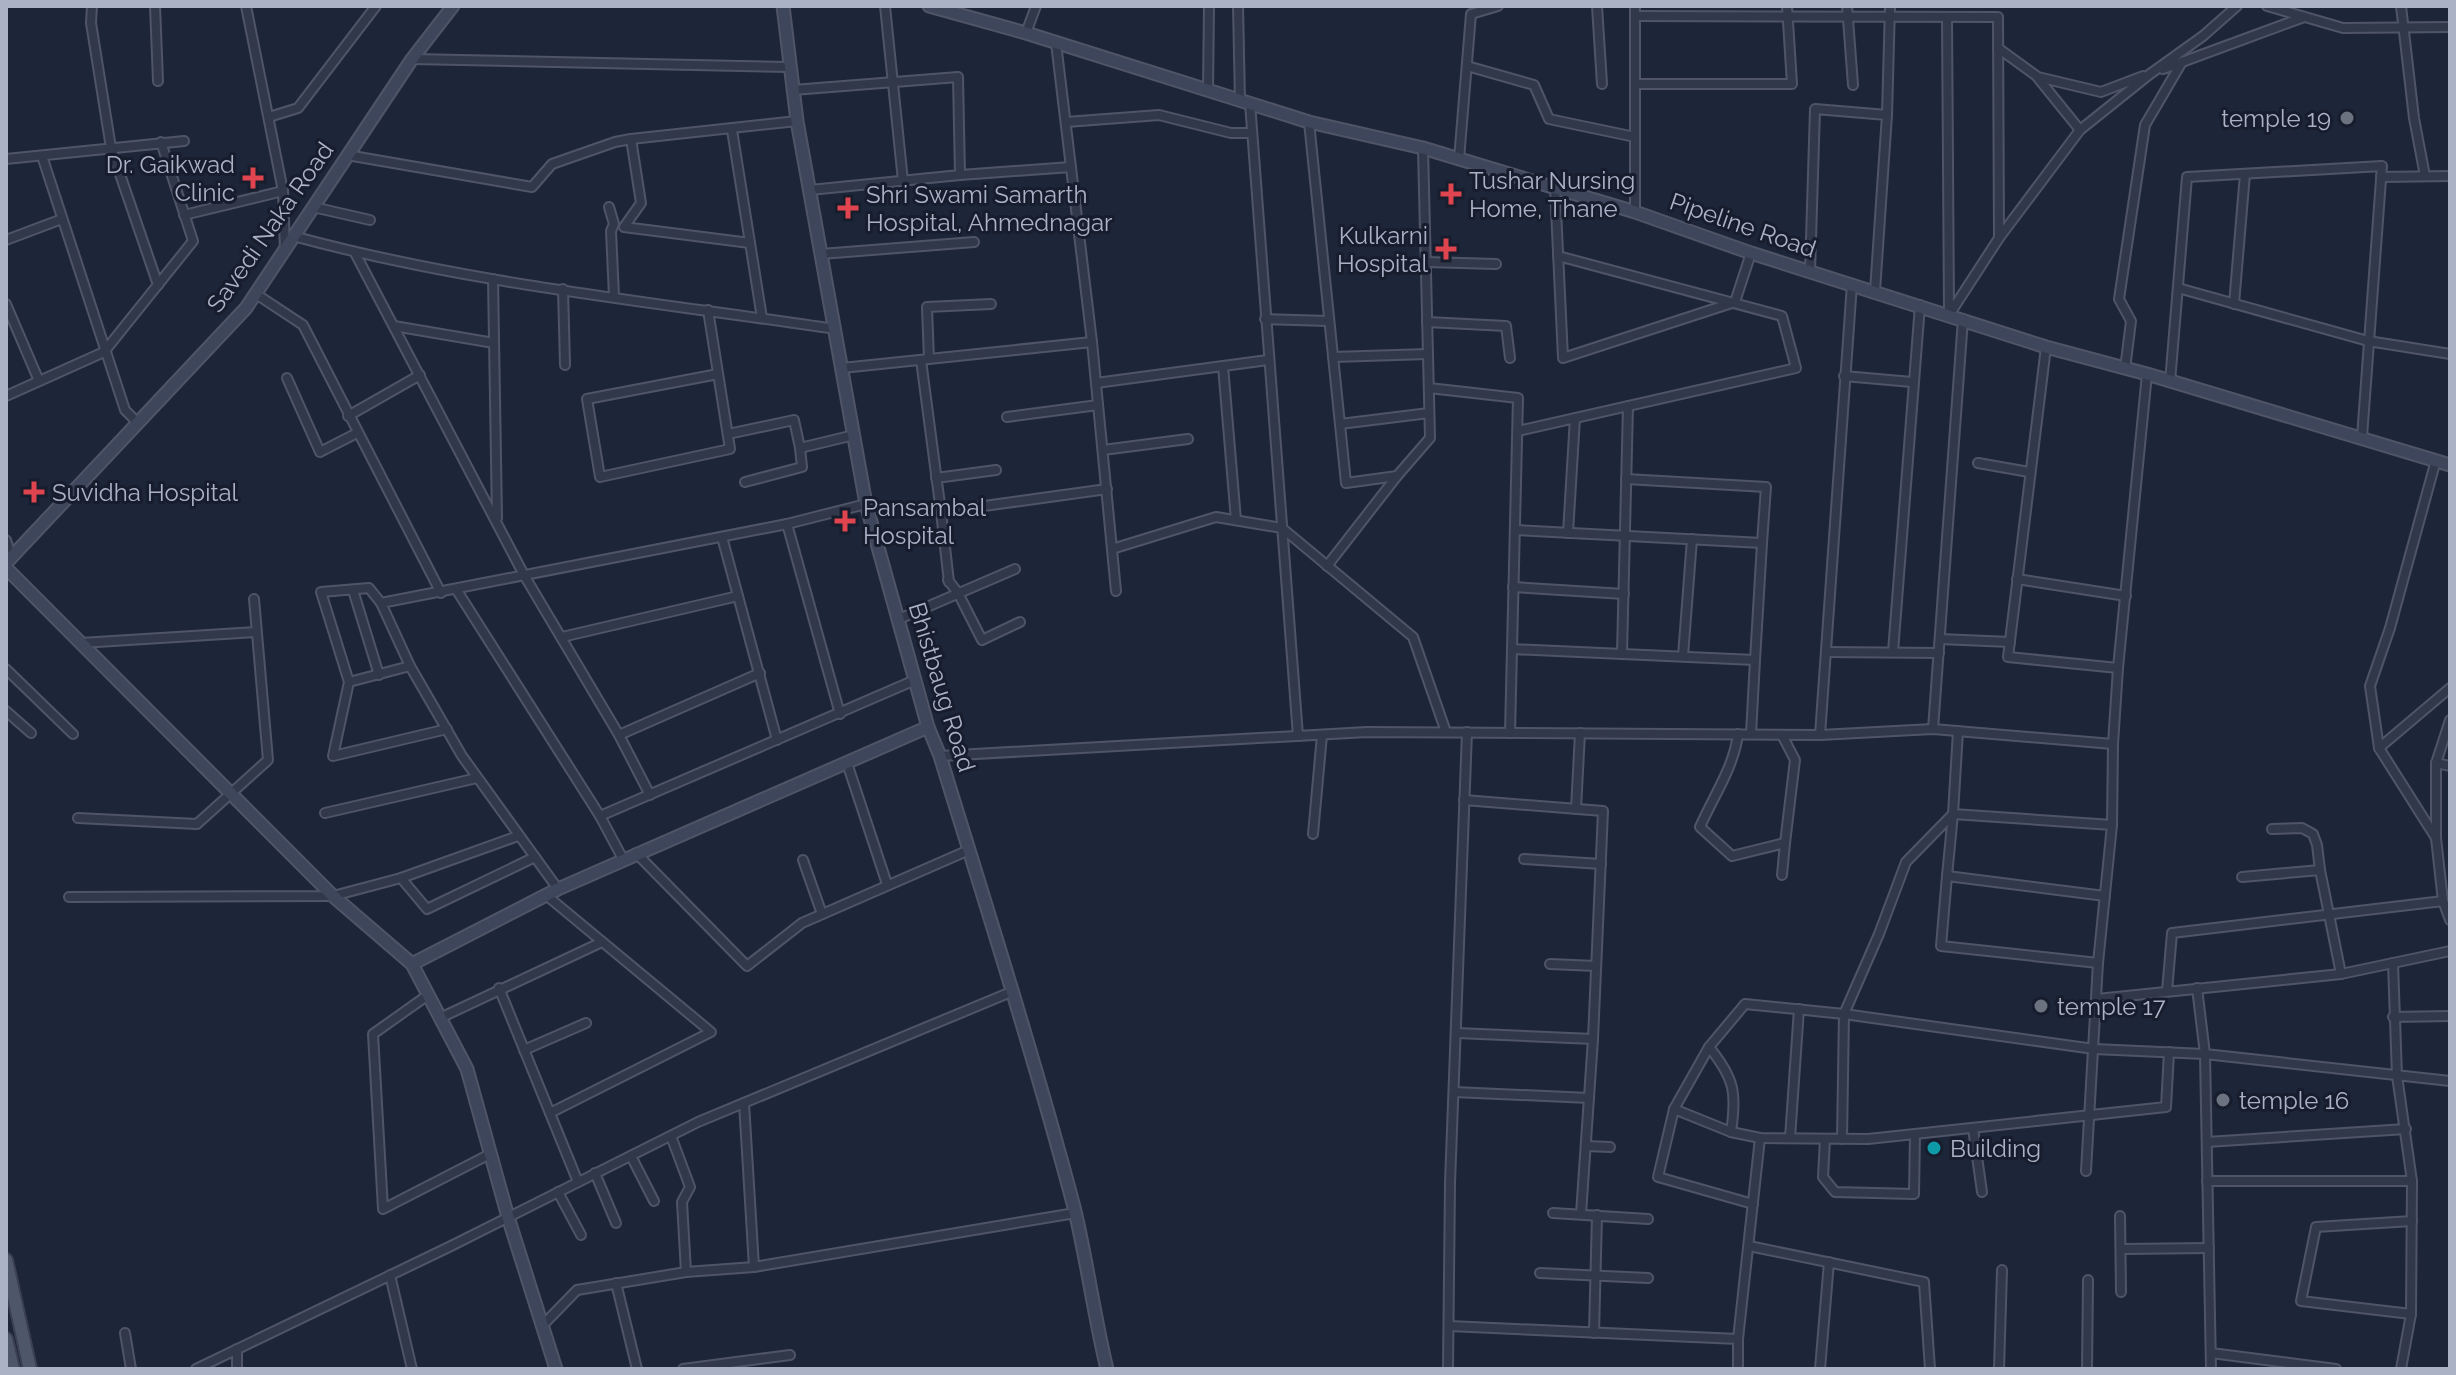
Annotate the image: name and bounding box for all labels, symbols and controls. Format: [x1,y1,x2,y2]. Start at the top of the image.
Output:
place label: temple 19 [2221,104,2331,133]
marker: temple 19 [2338,109,2356,127]
street label: Savedi Naka Road [201,136,339,318]
place label: Dr. Gaikwad Clinic [106,150,235,207]
place label: Tushar Nursing Home, Thane [1469,166,1635,223]
marker: Dr. Gaikwad Clinic [242,167,264,189]
place label: Shri Swami Samarth Hospital, Ahmednagar [866,180,1113,237]
marker: Tushar Nursing Home, Thane [1440,183,1462,205]
street label: Pipeline Road [1666,186,1820,264]
marker: Shri Swami Samarth Hospital, Ahmednagar [837,197,859,219]
place label: Kulkarni Hospital [1337,221,1428,278]
marker: Kulkarni Hospital [1435,238,1457,260]
place label: Suvidha Hospital [52,478,239,507]
marker: Suvidha Hospital [23,481,45,503]
place label: Pansambal Hospital [863,493,986,550]
marker: Pansambal Hospital [834,510,856,532]
street label: Bhistbaug Road [902,599,982,775]
place label: temple 17 [2057,992,2166,1021]
marker: temple 17 [2032,997,2050,1015]
place label: temple 16 [2239,1086,2349,1115]
marker: temple 16 [2214,1091,2232,1109]
place label: Building [1950,1134,2041,1163]
marker: Building [1925,1139,1943,1157]

